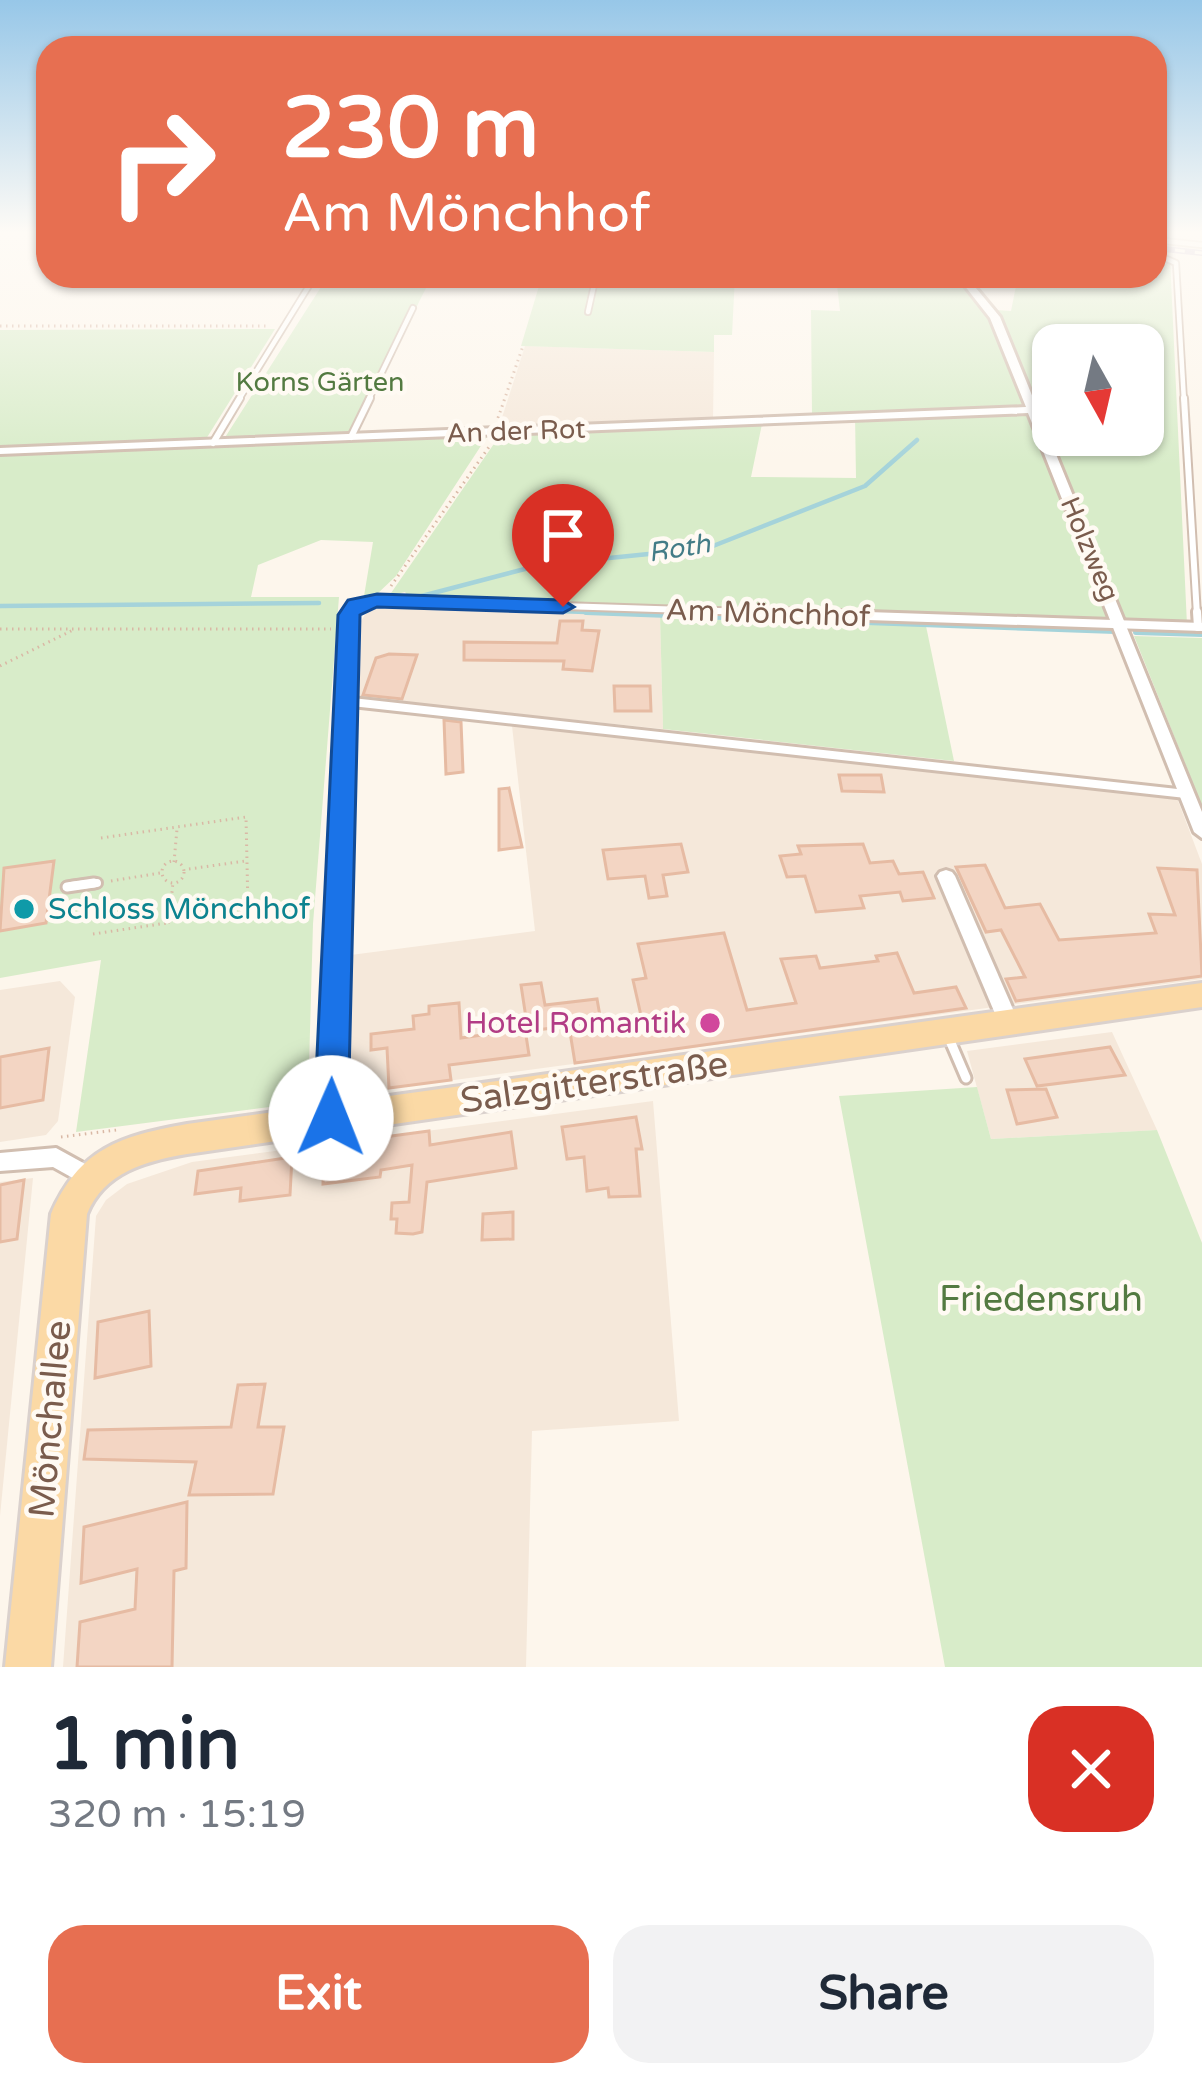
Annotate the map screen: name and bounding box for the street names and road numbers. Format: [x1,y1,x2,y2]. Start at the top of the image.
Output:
street label: An der Rot [446,413,586,450]
street label: Holzweg [1053,492,1126,606]
street label: Am Mönchhof [665,591,871,636]
street label: Salzgitterstraße [458,1042,731,1123]
street label: Mönchallee [20,1319,81,1520]

